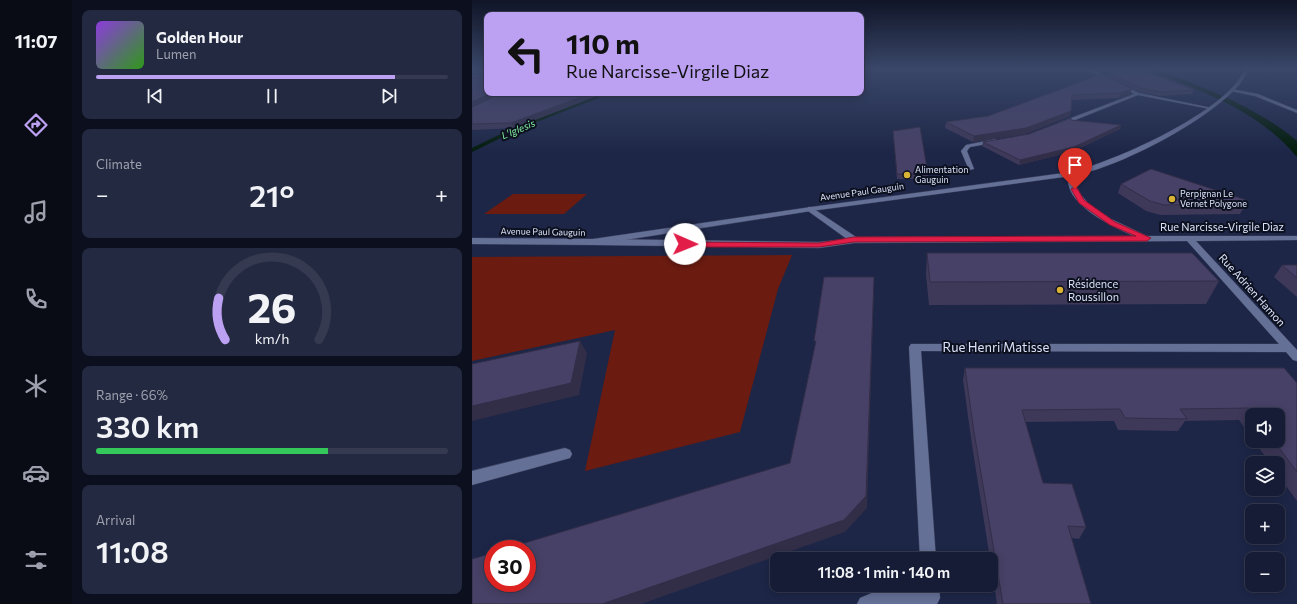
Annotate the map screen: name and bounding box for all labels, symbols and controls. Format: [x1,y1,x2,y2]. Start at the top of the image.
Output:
text: 110 m [566,26,640,60]
text: Golden Hour [156,28,243,46]
icon: left [500,28,552,80]
text: 11:07 [15,30,57,52]
text: Lumen [156,46,196,62]
text: Rue Narcisse-Virgile Diaz [566,60,769,82]
icon: previous [144,85,166,107]
icon: pause [261,85,283,107]
icon: next [378,85,400,107]
icon: directions [22,111,50,139]
water label: L'Iglesis [499,116,537,141]
pin [1058,148,1092,189]
icon: arrive [1064,154,1086,176]
text: Climate [96,156,142,172]
place label: Alimentation Gauguin [915,164,969,185]
marker: Alimentation Gauguin [902,170,912,180]
text: 21° [249,176,294,213]
street label: Avenue Paul Gauguin [819,180,905,203]
text: − [96,181,109,208]
text: + [435,181,448,208]
place label: Perpignan Le Vernet Polygone [1180,188,1247,209]
marker: Perpignan Le Vernet Polygone [1167,194,1177,204]
icon: music [22,198,50,226]
street label: Rue Narcisse-Virgile Diaz [1160,220,1285,233]
position arrow [664,223,706,265]
street label: Avenue Paul Gauguin [501,225,586,238]
street label: Rue Adrien Hamon [1216,251,1288,329]
place label: Résidence Roussillon [1068,277,1119,303]
text: 26 [247,281,297,332]
icon: phone [22,285,50,313]
marker: Résidence Roussillon [1055,285,1065,295]
text: km/h [255,329,289,347]
street label: Rue Henri Matisse [943,339,1050,355]
icon: climate [22,372,50,400]
text: Range · 66% [96,387,168,403]
text: 330 km [96,407,199,444]
map controls [1245,408,1285,592]
button: sound [1245,408,1285,448]
button: layers [1245,456,1285,496]
icon: car [22,459,50,487]
button: + [1245,504,1285,544]
text: Arrival [96,512,135,528]
text: 11:08 [96,532,169,569]
speed limit sign: 30 [484,540,536,592]
icon: filters [22,546,50,574]
button: − [1245,552,1285,592]
text: 11:08 · 1 min · 140 m [818,563,950,581]

